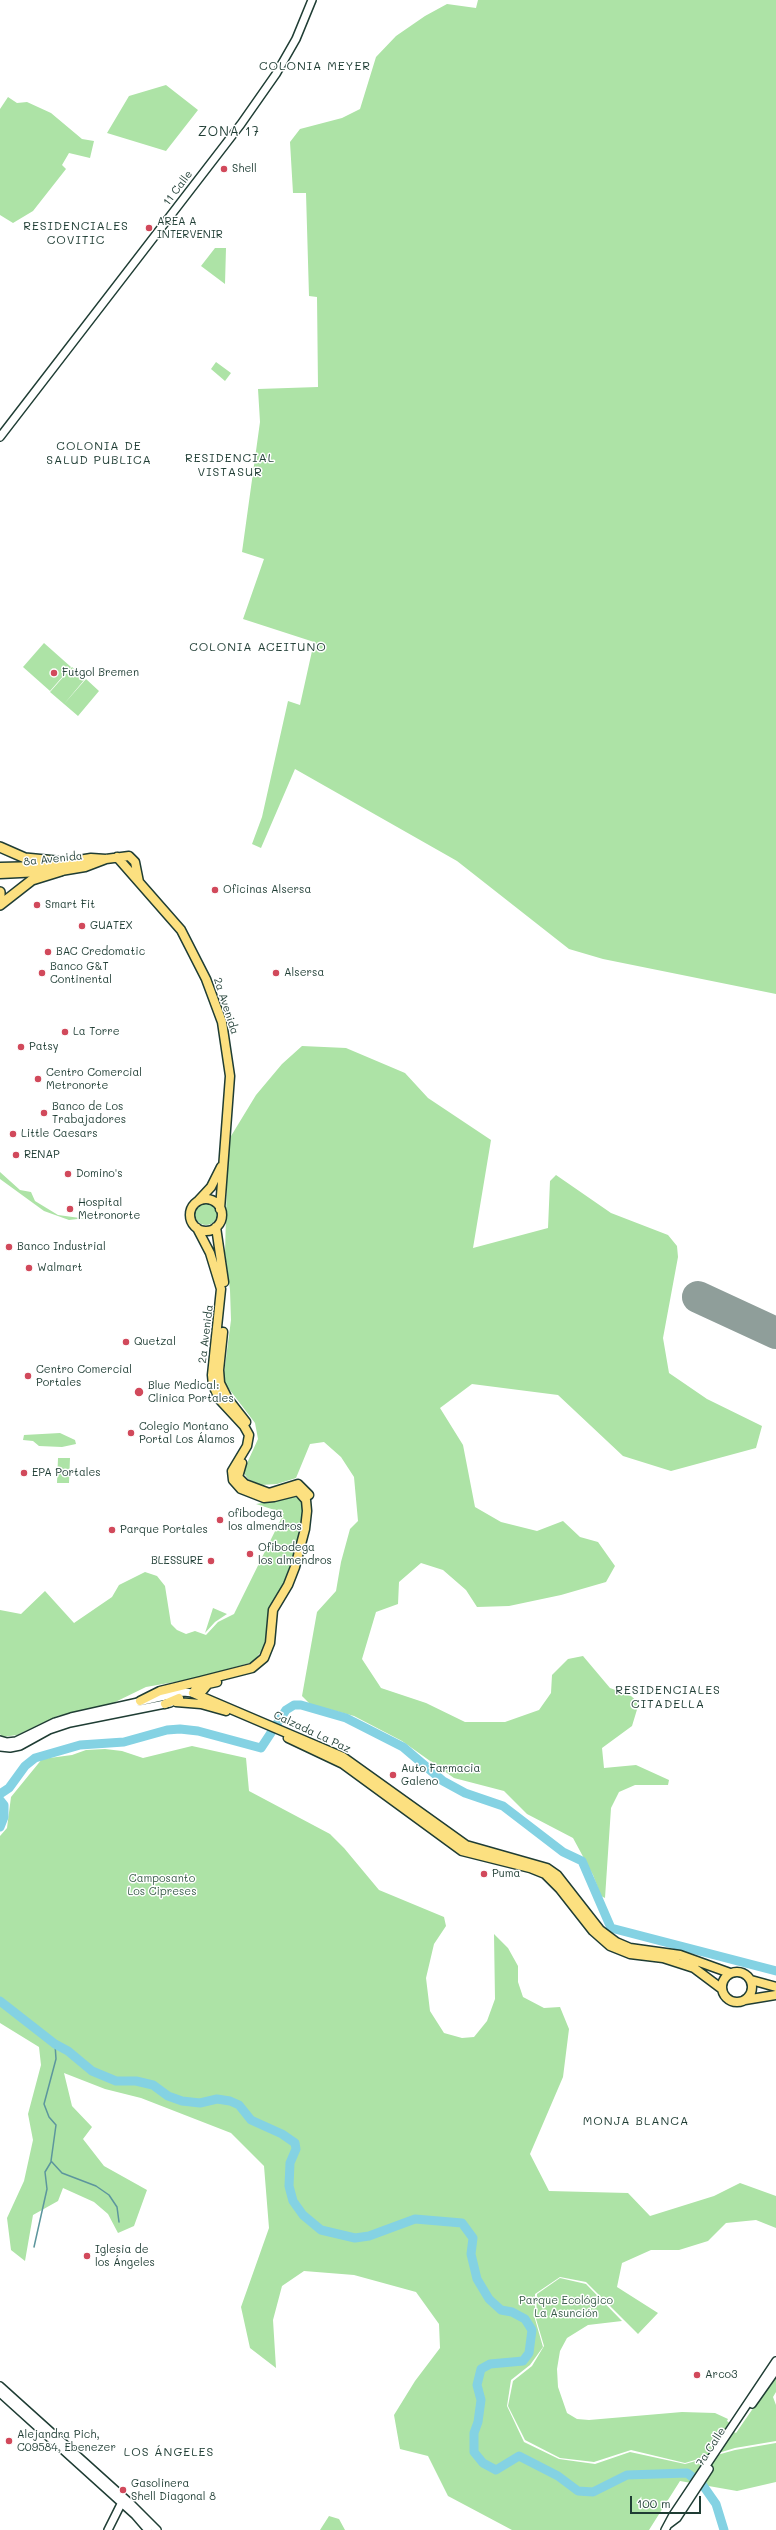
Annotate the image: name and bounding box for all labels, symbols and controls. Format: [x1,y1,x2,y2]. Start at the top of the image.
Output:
district label: COLONIA MEYER [259,59,371,73]
district label: ZONA 17 [198,124,260,140]
place label: Shell [232,162,257,176]
marker: Shell [219,164,229,174]
street label: 11 Calle [161,168,195,208]
place label: AREA A INTERVENIR [157,215,223,241]
district label: RESIDENCIALES COVITIC [23,219,129,247]
marker: AREA A INTERVENIR [144,223,154,233]
district label: COLONIA DE SALUD PUBLICA [46,439,152,467]
district label: RESIDENCIAL VISTASUR [185,451,275,479]
district label: COLONIA ACEITUNO [189,640,327,654]
place label: Futgol Bremen [62,666,139,680]
marker: Futgol Bremen [49,668,59,678]
street label: 8a Avenida [23,849,83,869]
place label: Oficinas Alsersa [223,883,311,897]
marker: Oficinas Alsersa [210,885,220,895]
place label: Smart Fit [45,898,95,912]
marker: Smart Fit [32,900,42,910]
place label: GUATEX [90,919,133,933]
marker: GUATEX [77,921,87,931]
place label: BAC Credomatic [56,945,145,959]
marker: BAC Credomatic [43,947,53,957]
place label: Banco G&T Continental [50,960,112,986]
place label: Alsersa [284,966,324,980]
marker: Banco G&T Continental [37,968,47,978]
marker: Alsersa [271,968,281,978]
street label: 2a Avenida [211,976,241,1036]
place label: La Torre [73,1025,120,1039]
marker: La Torre [60,1027,70,1037]
place label: Patsy [29,1040,59,1054]
marker: Patsy [16,1042,26,1052]
place label: Centro Comercial Metronorte [46,1066,142,1092]
marker: Centro Comercial Metronorte [33,1074,43,1084]
place label: Banco de Los Trabajadores [52,1100,126,1126]
marker: Banco de Los Trabajadores [39,1108,49,1118]
place label: Little Caesars [21,1127,98,1141]
marker: Little Caesars [8,1129,18,1139]
place label: RENAP [24,1148,60,1162]
marker: RENAP [11,1150,21,1160]
place label: Domino's [76,1167,123,1181]
marker: Domino's [63,1169,73,1179]
place label: Hospital Metronorte [78,1196,140,1222]
marker: Hospital Metronorte [65,1204,75,1214]
place label: Banco Industrial [17,1240,106,1254]
marker: Banco Industrial [4,1242,14,1252]
place label: Walmart [37,1261,82,1275]
marker: Walmart [24,1263,34,1273]
street label: 2a Avenida [196,1304,216,1364]
place label: Quetzal [134,1335,176,1349]
marker: Quetzal [121,1337,131,1347]
place label: Centro Comercial Portales [36,1363,132,1389]
marker: Centro Comercial Portales [23,1371,33,1381]
place label: Blue Medical: Clínica Portales [148,1379,234,1405]
marker: Blue Medical: Clínica Portales [133,1386,145,1398]
place label: Colegio Montano Portal Los Álamos [139,1420,235,1446]
marker: Colegio Montano Portal Los Álamos [126,1428,136,1438]
place label: EPA Portales [32,1466,101,1480]
marker: EPA Portales [19,1468,29,1478]
place label: ofibodega los almendros [228,1507,302,1533]
marker: ofibodega los almendros [215,1515,225,1525]
place label: Parque Portales [120,1523,208,1537]
marker: Parque Portales [107,1525,117,1535]
place label: Ofibodega los almendros [258,1541,332,1567]
marker: Ofibodega los almendros [245,1549,255,1559]
place label: BLESSURE [151,1554,203,1568]
marker: BLESSURE [206,1556,216,1566]
district label: RESIDENCIALES CITADELLA [615,1683,721,1711]
street label: Calzada La Paz [271,1708,353,1756]
place label: Auto Farmacia Galeno [401,1762,480,1788]
marker: Auto Farmacia Galeno [388,1770,398,1780]
place label: Puma [492,1867,520,1881]
marker: Puma [479,1869,489,1879]
park label: Camposanto Los Cipreses [127,1872,197,1898]
district label: MONJA BLANCA [583,2114,689,2128]
place label: Iglesia de los Ángeles [95,2243,155,2269]
marker: Iglesia de los Ángeles [82,2251,92,2261]
park label: Parque Ecológico La Asunción [519,2294,613,2320]
place label: Arco3 [705,2368,738,2382]
marker: Arco3 [692,2370,702,2380]
street label: 7a Calle [694,2425,728,2469]
place label: Alejandra Pich, C09584, Ebenezer [17,2428,116,2454]
marker: Alejandra Pich, C09584, Ebenezer [4,2436,14,2446]
district label: LOS ÁNGELES [124,2445,214,2459]
place label: Gasolinera Shell Diagonal 8 [131,2477,216,2503]
marker: Gasolinera Shell Diagonal 8 [118,2485,128,2495]
scale bar [632,2488,703,2514]
text: 100 m [637,2495,671,2511]

